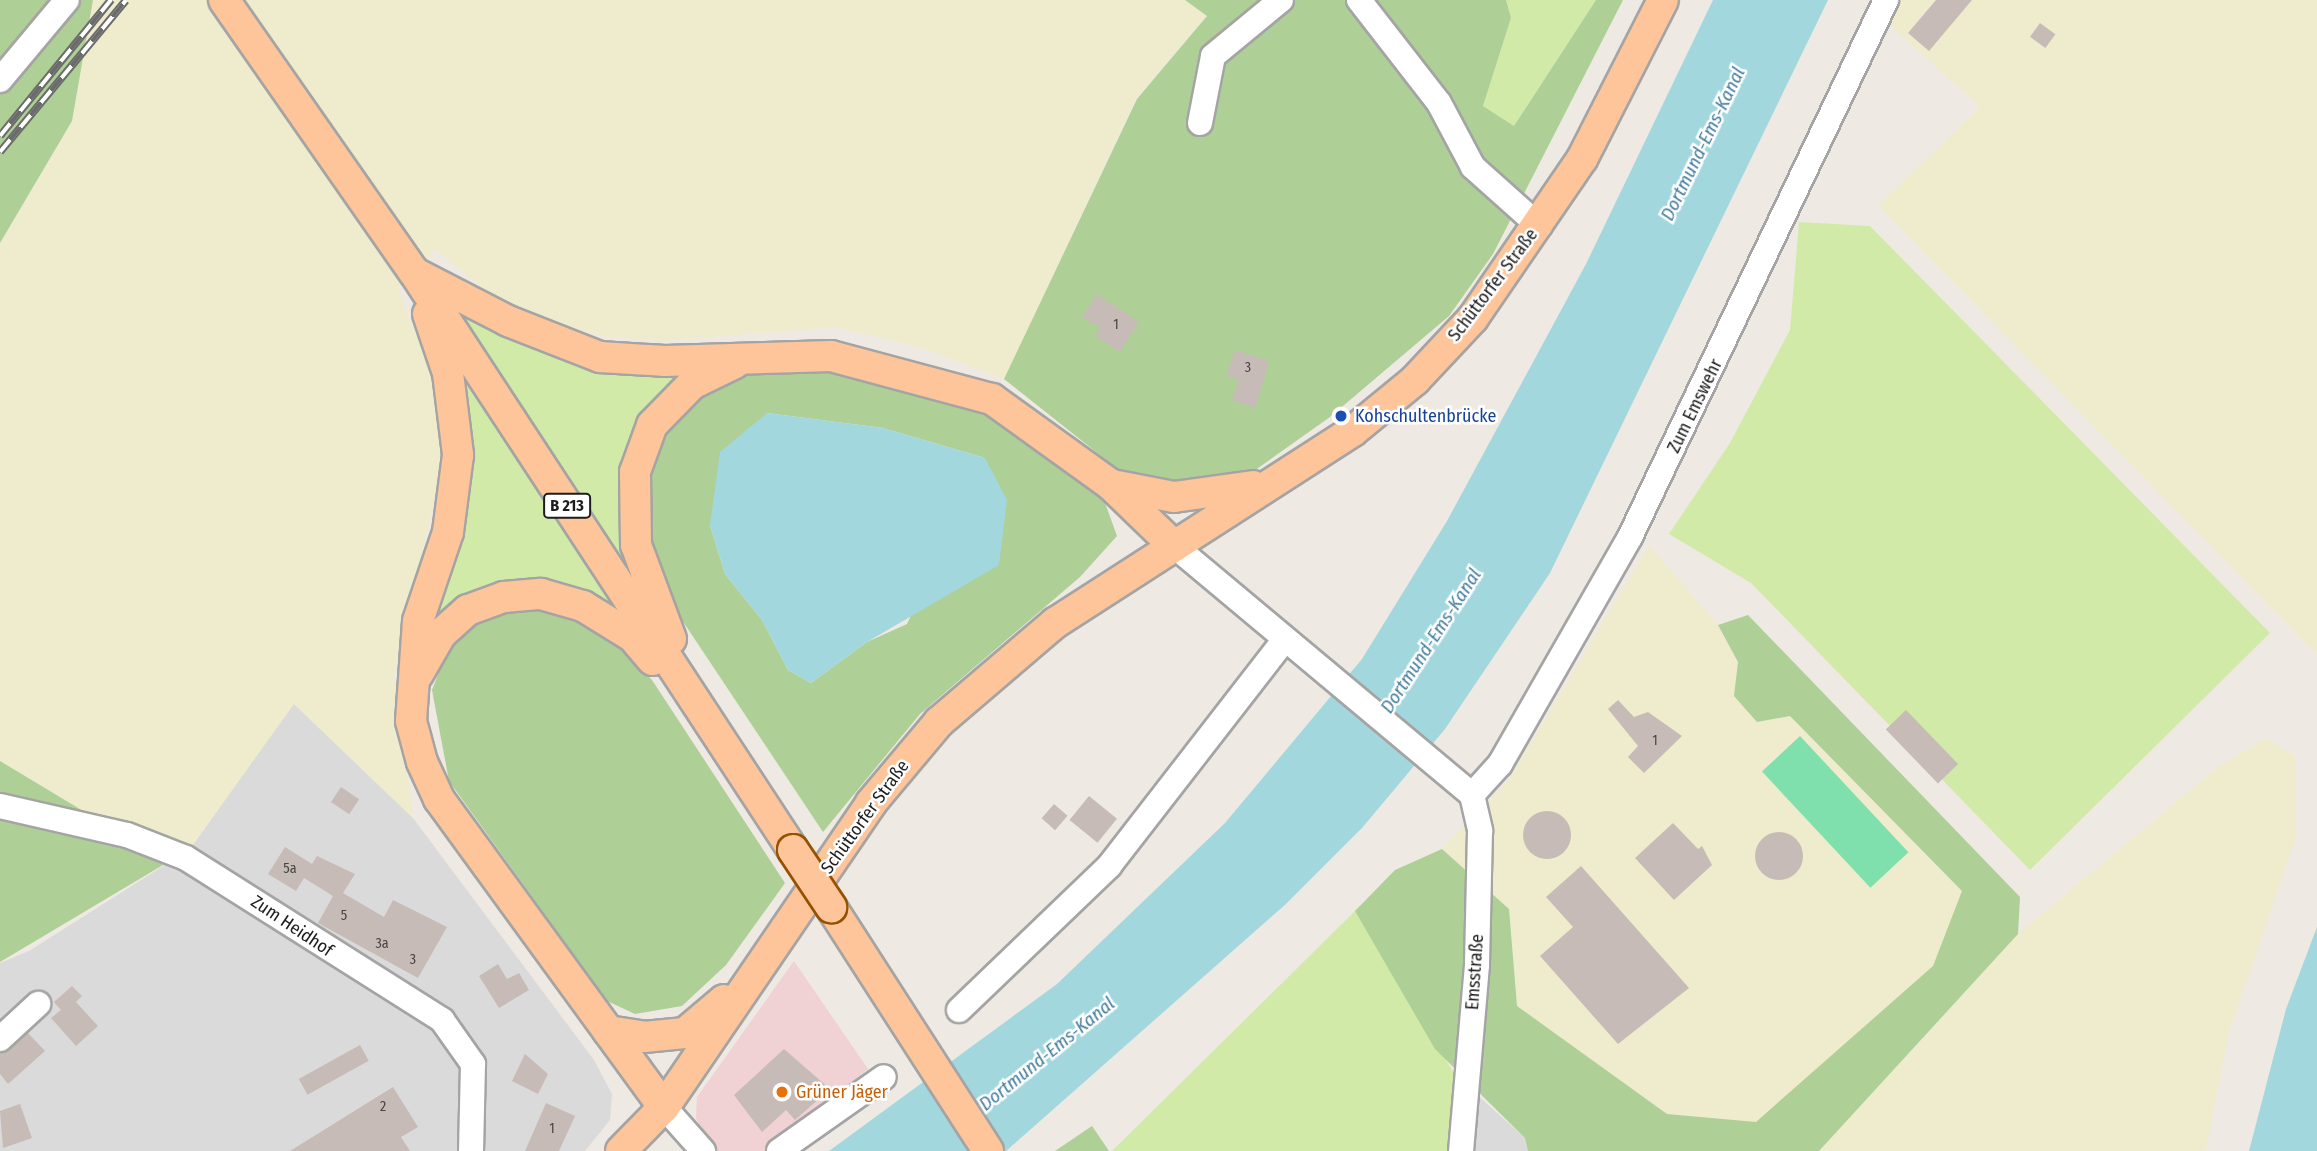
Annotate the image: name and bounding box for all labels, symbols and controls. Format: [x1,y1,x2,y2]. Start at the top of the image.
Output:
water label: Dortmund-Ems-Kanal [1656,64,1750,224]
street label: Schüttorfer Straße [1444,224,1542,346]
house number: 1 [1113,317,1119,333]
street label: Zum Emswehr [1663,356,1727,456]
house number: 3 [1245,360,1251,376]
place label: Kohschultenbrücke [1355,405,1496,427]
marker: Kohschultenbrücke [1333,408,1349,424]
road number: B 213 [542,494,592,519]
water label: Dortmund-Ems-Kanal [1376,564,1486,718]
house number: 1 [1652,733,1658,749]
street label: Schüttorfer Straße [816,756,914,878]
house number: 5a [283,861,297,877]
street label: Zum Heidhof [247,891,337,961]
house number: 5 [341,908,347,924]
street label: Emsstraße [1462,933,1488,1011]
house number: 3a [375,936,389,952]
house number: 3 [410,952,416,968]
water label: Dortmund-Ems-Kanal [975,992,1119,1116]
place label: Grüner Jäger [796,1081,888,1103]
marker: Grüner Jäger [774,1084,790,1100]
house number: 2 [380,1099,386,1115]
house number: 1 [549,1121,555,1137]

